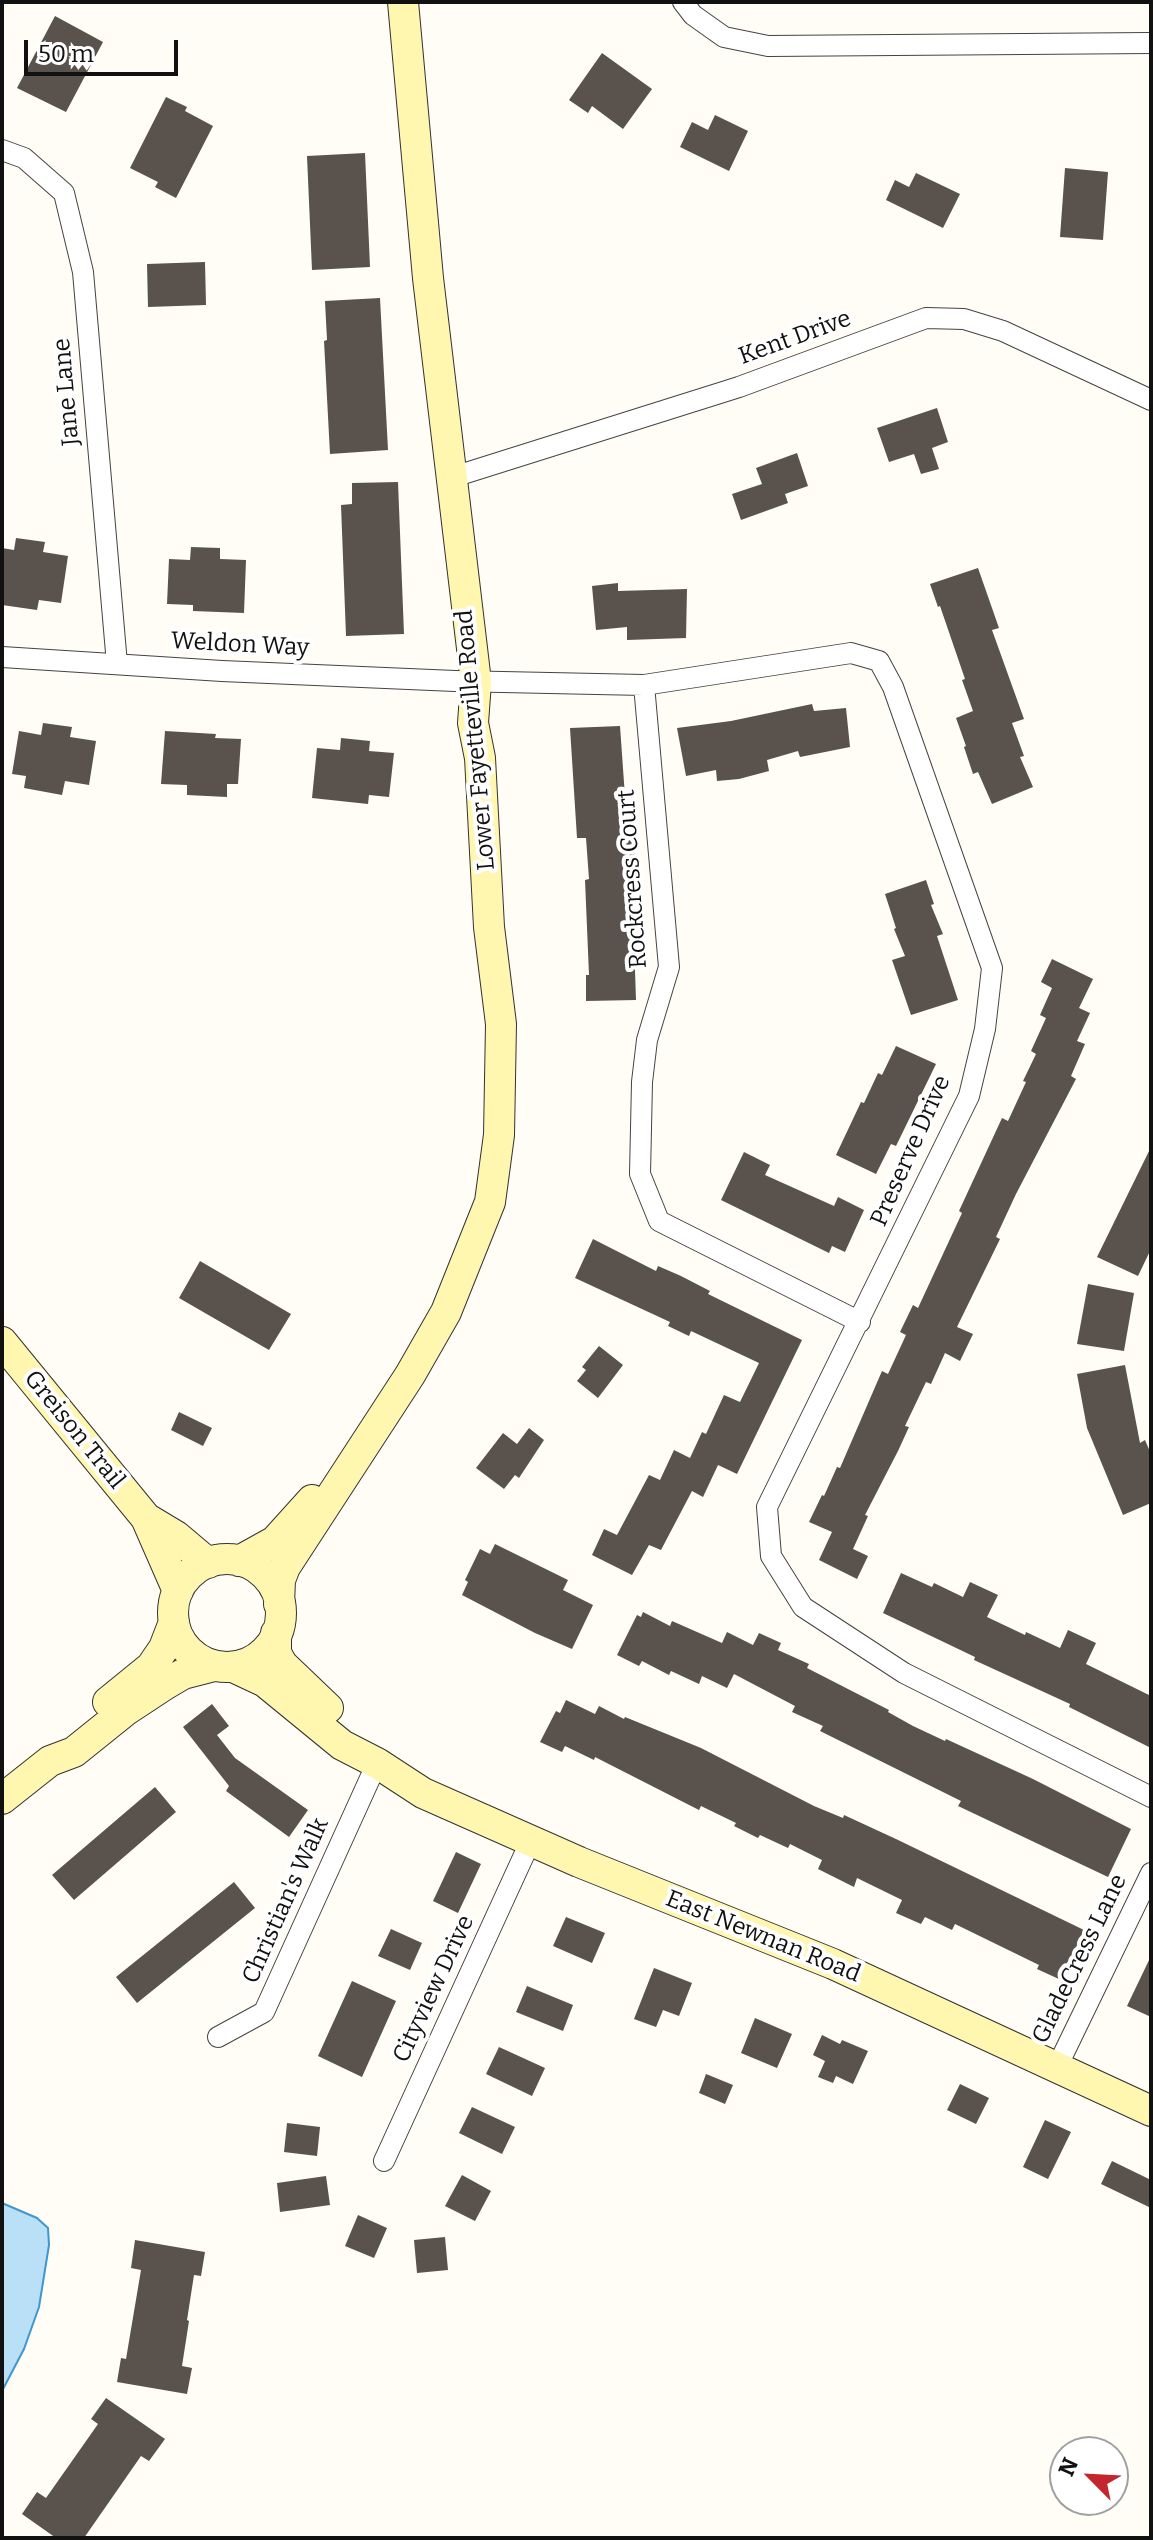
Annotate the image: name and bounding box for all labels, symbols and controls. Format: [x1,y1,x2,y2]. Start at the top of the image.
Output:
scale bar [28,24,182,74]
text: 50 m [38,40,94,68]
street label: Kent Drive [735,304,855,372]
street label: Jane Lane [48,337,86,447]
street label: Lower Fayetteville Road [450,608,502,872]
street label: Weldon Way [170,627,310,663]
street label: Rockcress Court [612,789,654,969]
street label: Preserve Drive [865,1071,957,1231]
street label: Greison Trail [18,1365,130,1495]
street label: Christian's Walk [237,1814,335,1988]
street label: GladeCress Lane [1027,1870,1133,2048]
street label: East Newnan Road [661,1885,865,1989]
street label: Cityview Drive [387,1911,481,2067]
north arrow [1049,2436,1129,2516]
text: N [1053,2454,1084,2480]

